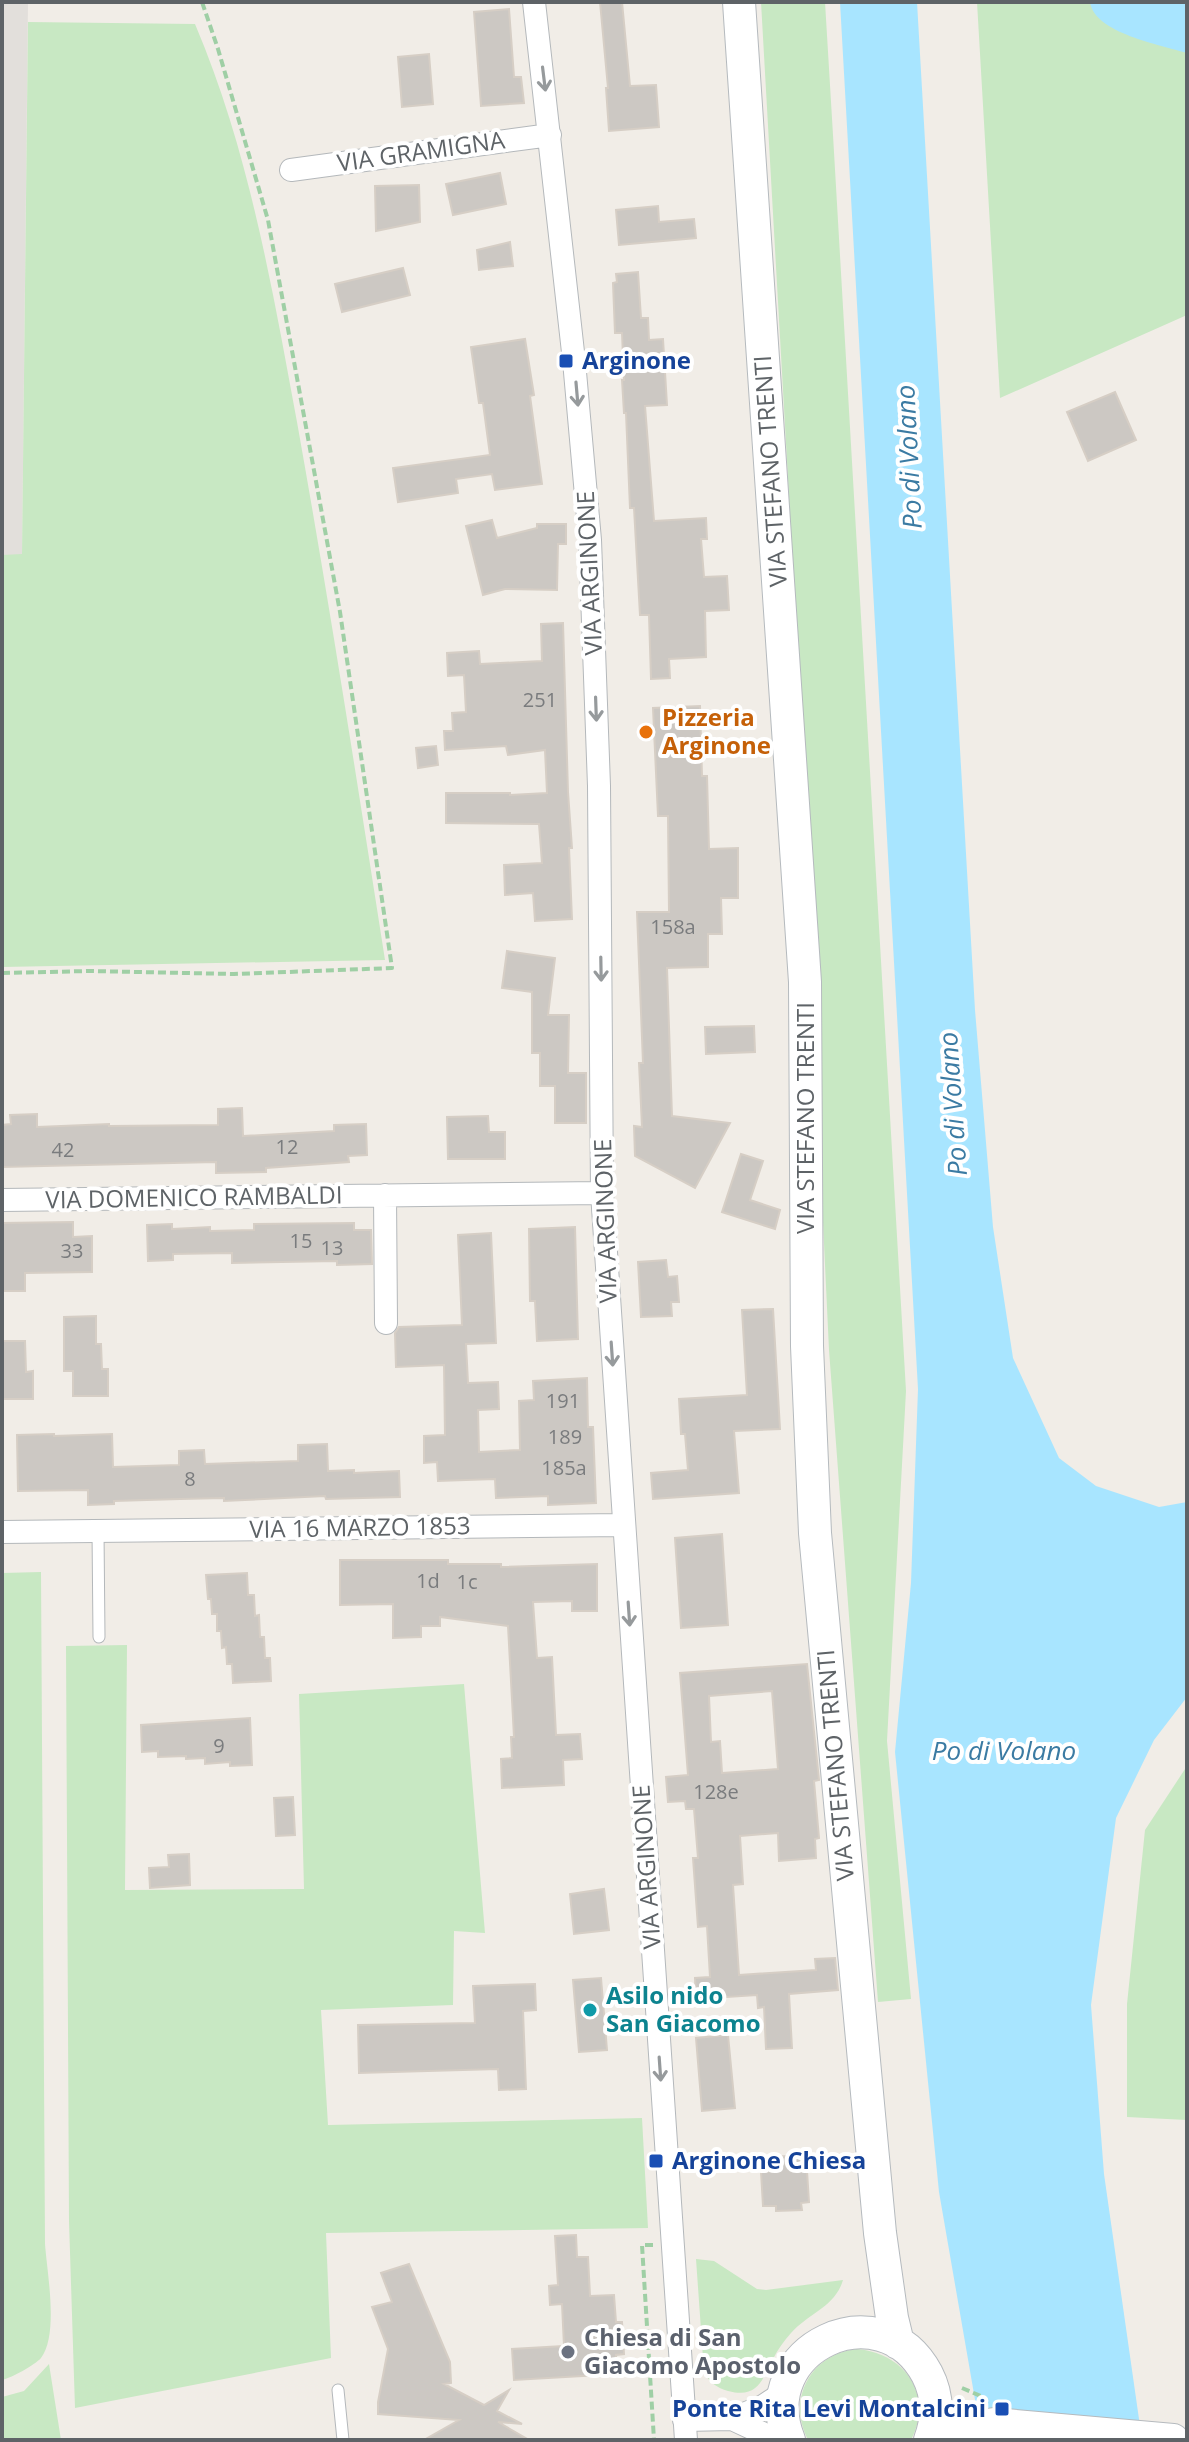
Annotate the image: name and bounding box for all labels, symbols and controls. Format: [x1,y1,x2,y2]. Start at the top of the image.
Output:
one-way arrow [536,66,551,92]
street label: VIA GRAMIGNA [335,122,508,179]
place label: Arginone [582,343,691,376]
marker: Arginone [557,352,575,370]
street label: VIA STEFANO TRENTI [745,354,794,588]
one-way arrow [570,380,585,407]
water label: Po di Volano [886,384,930,530]
street label: VIA ARGINONE [568,490,609,656]
house number: 251 [523,686,557,713]
one-way arrow [589,695,604,722]
place label: Pizzeria Arginone [662,700,771,761]
marker: Pizzeria Arginone [637,723,655,741]
house number: 158a [650,913,696,940]
one-way arrow [593,955,609,982]
street label: VIA STEFANO TRENTI [788,1002,821,1234]
water label: Po di Volano [929,1031,975,1177]
house number: 12 [276,1133,298,1160]
house number: 42 [52,1136,74,1163]
street label: VIA ARGINONE [585,1138,624,1304]
street label: VIA DOMENICO RAMBALDI [45,1177,343,1216]
house number: 15 [290,1227,312,1254]
house number: 13 [321,1234,343,1261]
house number: 33 [61,1237,83,1264]
one-way arrow [605,1340,620,1367]
house number: 191 [546,1387,580,1414]
house number: 189 [548,1423,582,1450]
house number: 185a [541,1454,587,1481]
house number: 8 [184,1465,196,1492]
street label: VIA 16 MARZO 1853 [249,1508,471,1545]
house number: 1d [416,1567,440,1594]
house number: 1c [456,1568,478,1595]
one-way arrow [622,1600,637,1627]
street label: VIA STEFANO TRENTI [808,1648,861,1882]
house number: 9 [213,1732,225,1759]
water label: Po di Volano [932,1732,1076,1768]
house number: 128e [693,1778,739,1805]
street label: VIA ARGINONE [623,1784,668,1950]
place label: Asilo nido San Giacomo [606,1978,761,2039]
marker: Asilo nido San Giacomo [581,2001,599,2019]
one-way arrow [653,2055,668,2082]
place label: Arginone Chiesa [672,2143,866,2176]
marker: Arginone Chiesa [647,2152,665,2170]
place label: Chiesa di San Giacomo Apostolo [584,2320,801,2381]
marker: Chiesa di San Giacomo Apostolo [559,2343,577,2361]
place label: Ponte Rita Levi Montalcini [672,2391,986,2424]
marker: Ponte Rita Levi Montalcini [993,2400,1011,2418]

